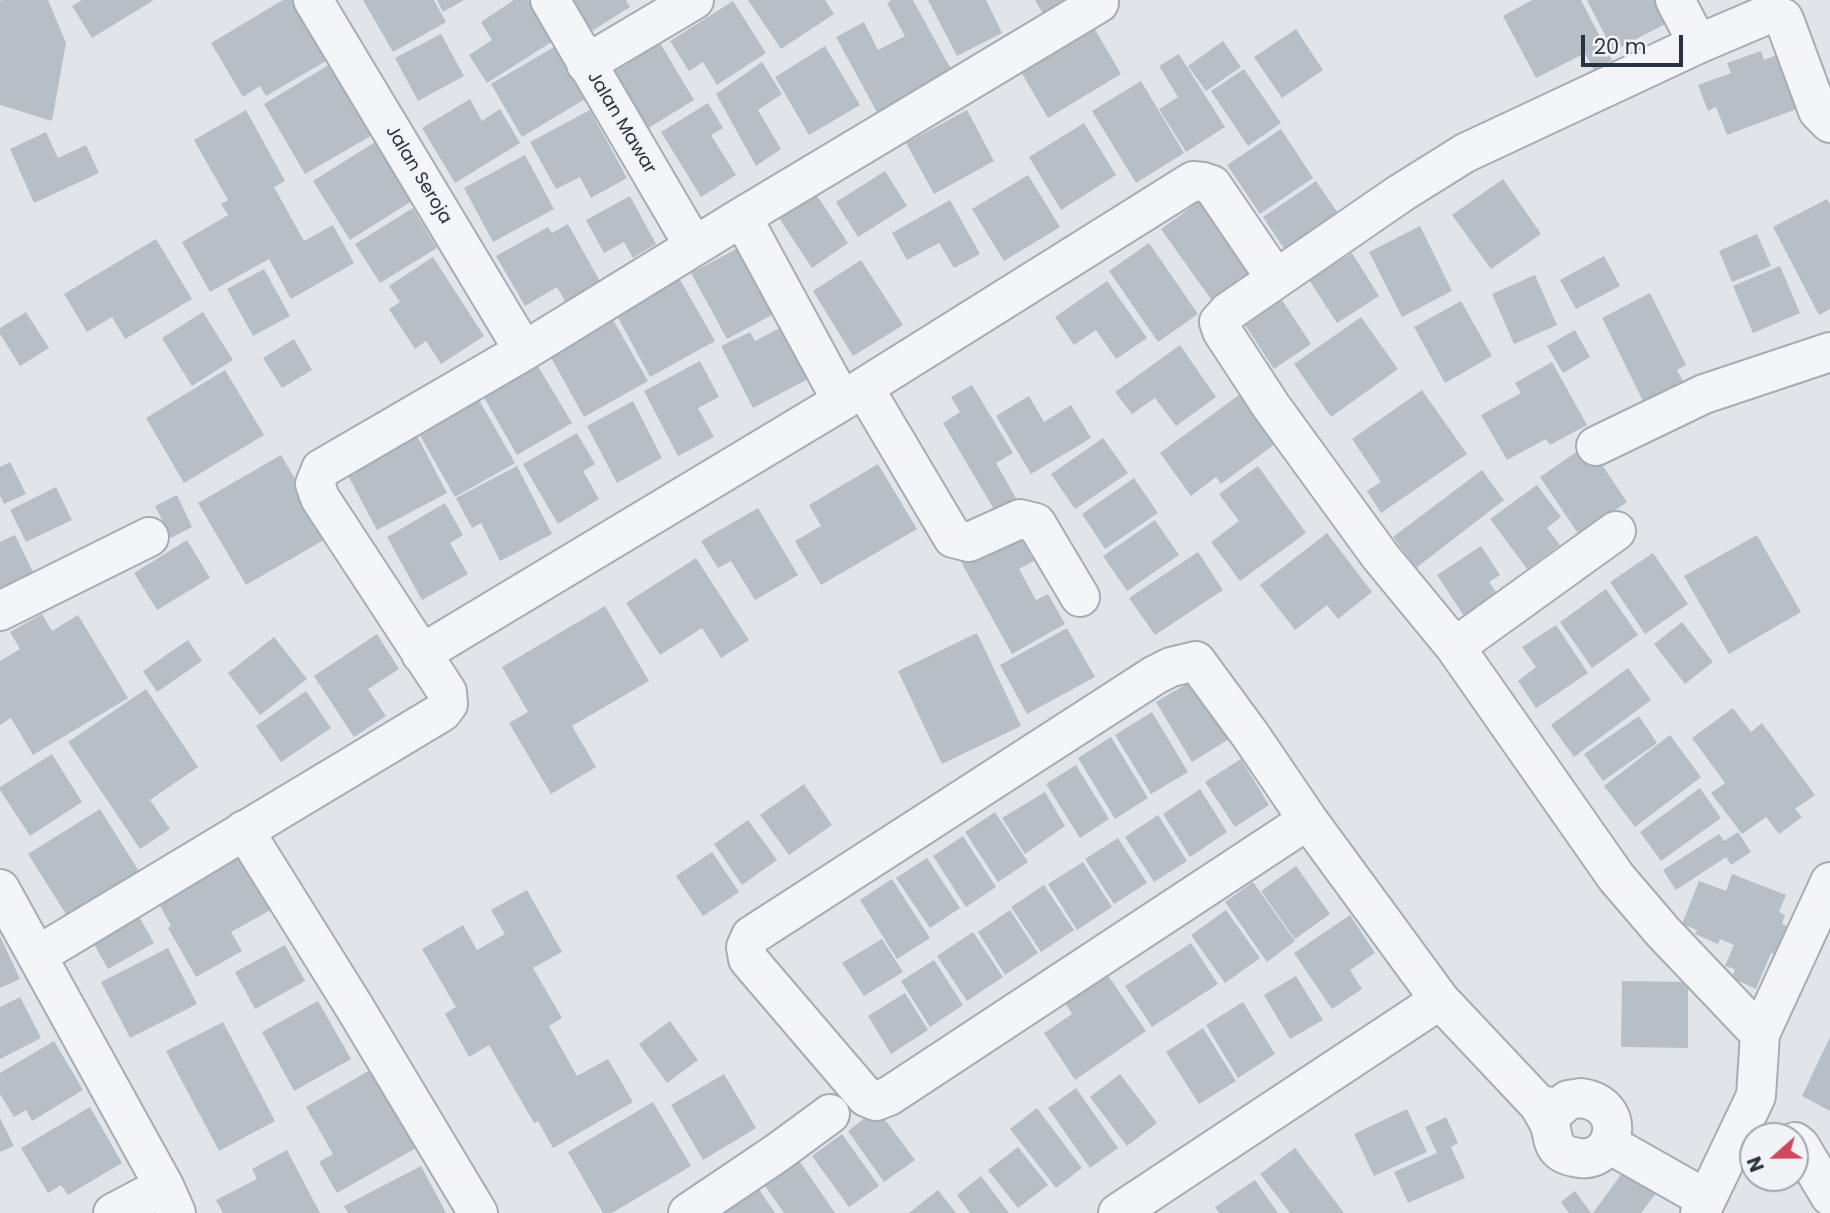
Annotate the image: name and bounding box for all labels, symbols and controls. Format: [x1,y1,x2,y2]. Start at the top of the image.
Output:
scale bar [1585,21,1686,65]
text: 20 m [1594,32,1647,61]
street label: Jalan Mawar [582,68,660,178]
street label: Jalan Seroja [380,122,456,228]
north arrow [1739,1122,1809,1192]
text: N [1741,1152,1771,1176]

